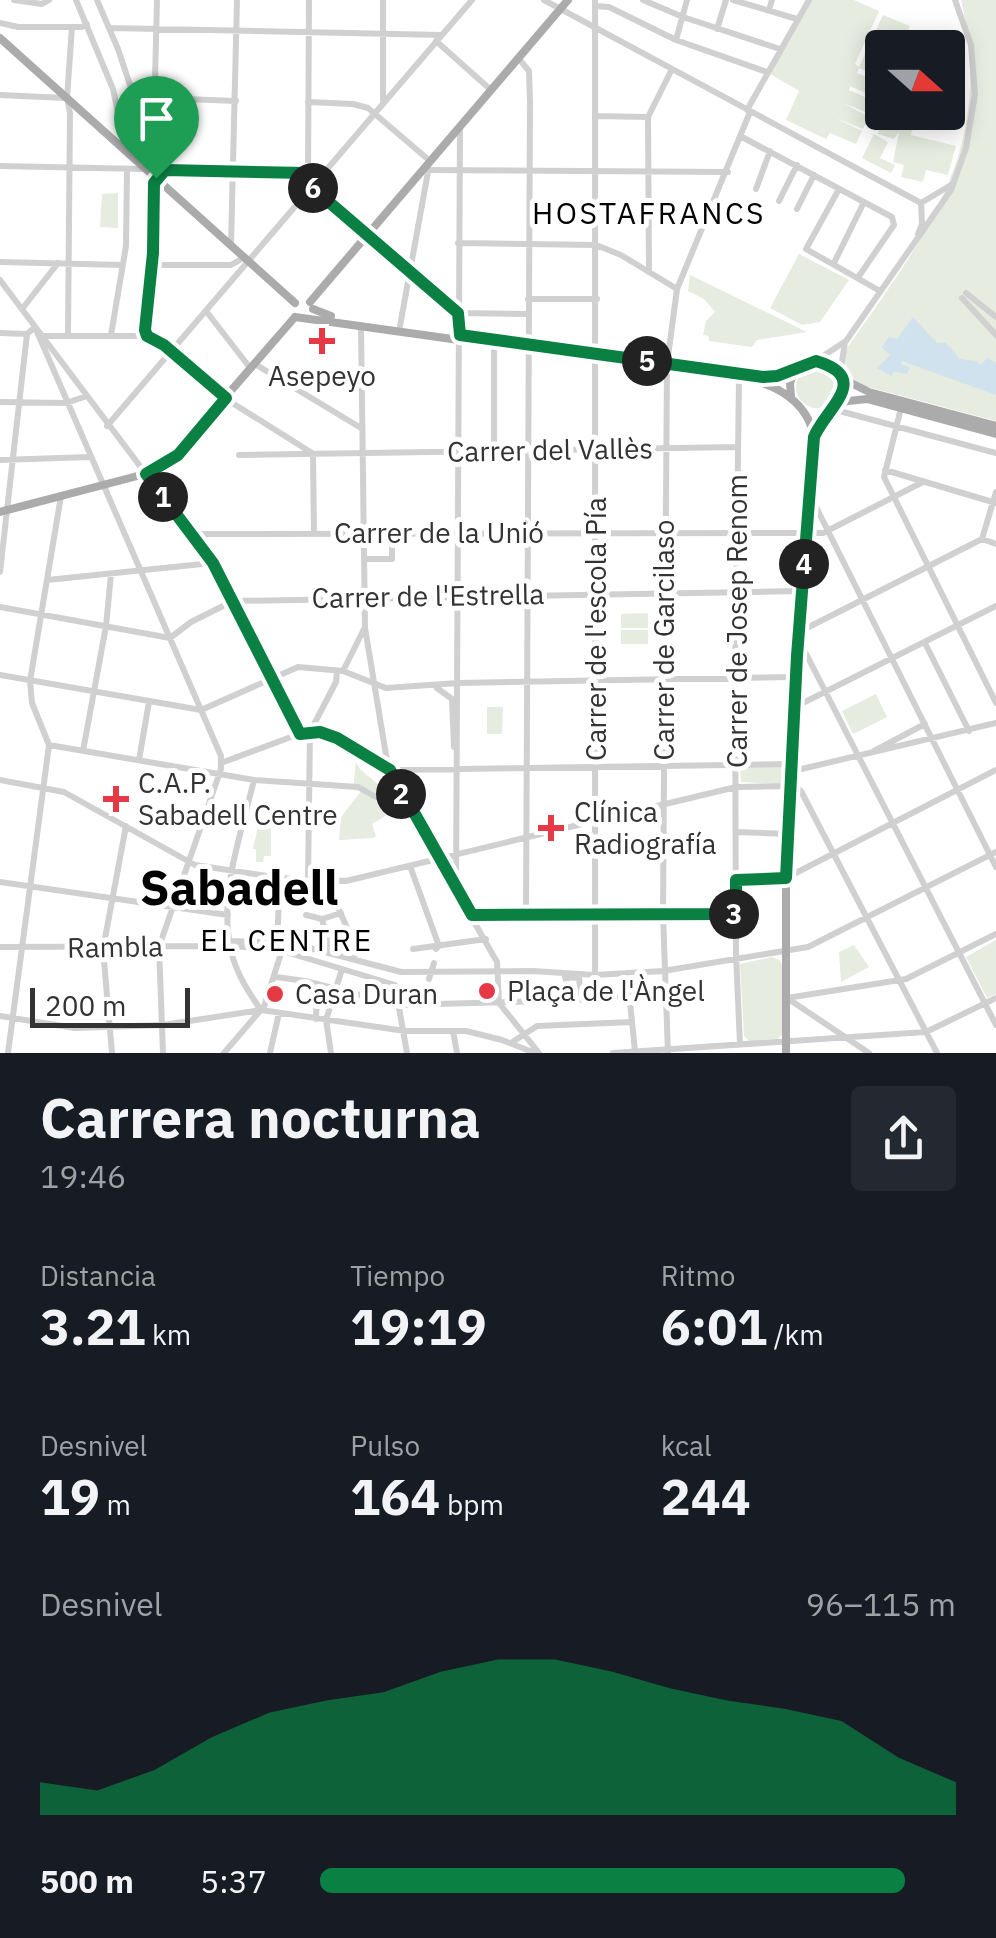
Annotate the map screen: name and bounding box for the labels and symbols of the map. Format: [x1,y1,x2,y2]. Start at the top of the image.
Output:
north arrow [865,30,965,130]
pin [114,76,199,179]
pin: 6 [288,163,338,213]
district label: HOSTAFRANCS [532,193,766,232]
marker: Asepeyo [309,328,335,354]
pin: 5 [622,336,672,386]
place label: Asepeyo [268,357,376,394]
street label: Carrer del Vallès [447,429,653,470]
pin: 1 [138,472,188,522]
street label: Carrer de Josep Renom [718,474,755,768]
street label: Carrer de l'escola Pía [577,497,614,761]
street label: Carrer de la Unió [334,514,544,551]
street label: Carrer de Garcilaso [645,520,682,760]
pin: 4 [779,539,829,589]
street label: Carrer de l'Estrella [311,575,545,616]
place label: C.A.P. Sabadell Centre [138,764,338,833]
pin: 2 [376,769,426,819]
marker: C.A.P. Sabadell Centre [103,786,129,812]
place label: Clínica Radiografía [574,793,716,862]
marker: Clínica Radiografía [538,815,564,841]
district label: Sabadell [140,856,338,918]
pin: 3 [709,889,759,939]
district label: EL CENTRE [200,920,374,959]
street label: Rambla [67,927,163,966]
place label: Plaça de l'Àngel [507,972,705,1009]
place label: Casa Duran [295,975,438,1012]
marker: Plaça de l'Àngel [476,980,498,1002]
scale bar [30,983,190,1028]
marker: Casa Duran [264,983,286,1005]

